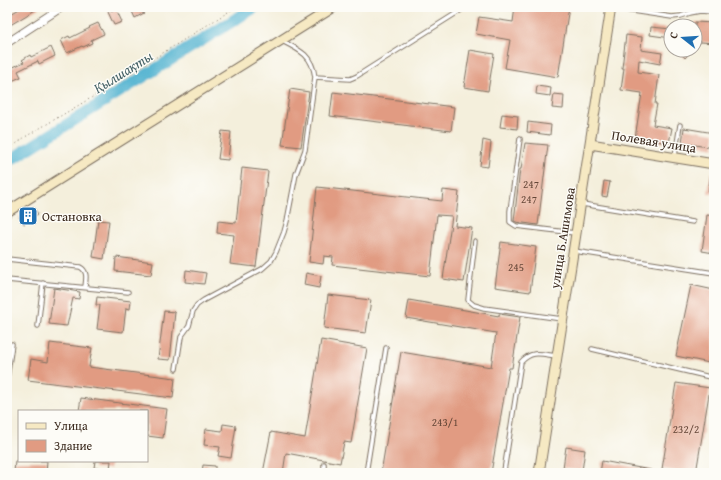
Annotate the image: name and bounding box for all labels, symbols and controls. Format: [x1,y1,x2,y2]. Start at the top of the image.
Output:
north arrow [663,18,703,58]
text: С [665,30,682,40]
water label: Қылшақты [90,46,157,98]
street label: Полевая улица [610,125,698,158]
house number: 247 [523,176,539,192]
street label: улица Б.Ашимова [545,185,580,291]
house number: 247 [521,191,537,207]
building icon: Остановка [17,205,39,227]
place label: Остановка [42,207,102,226]
house number: 245 [508,259,524,275]
legend [18,410,148,462]
house number: 243/1 [432,414,458,430]
text: Улица [54,417,88,434]
house number: 232/2 [673,421,699,437]
text: Здание [54,437,93,454]

